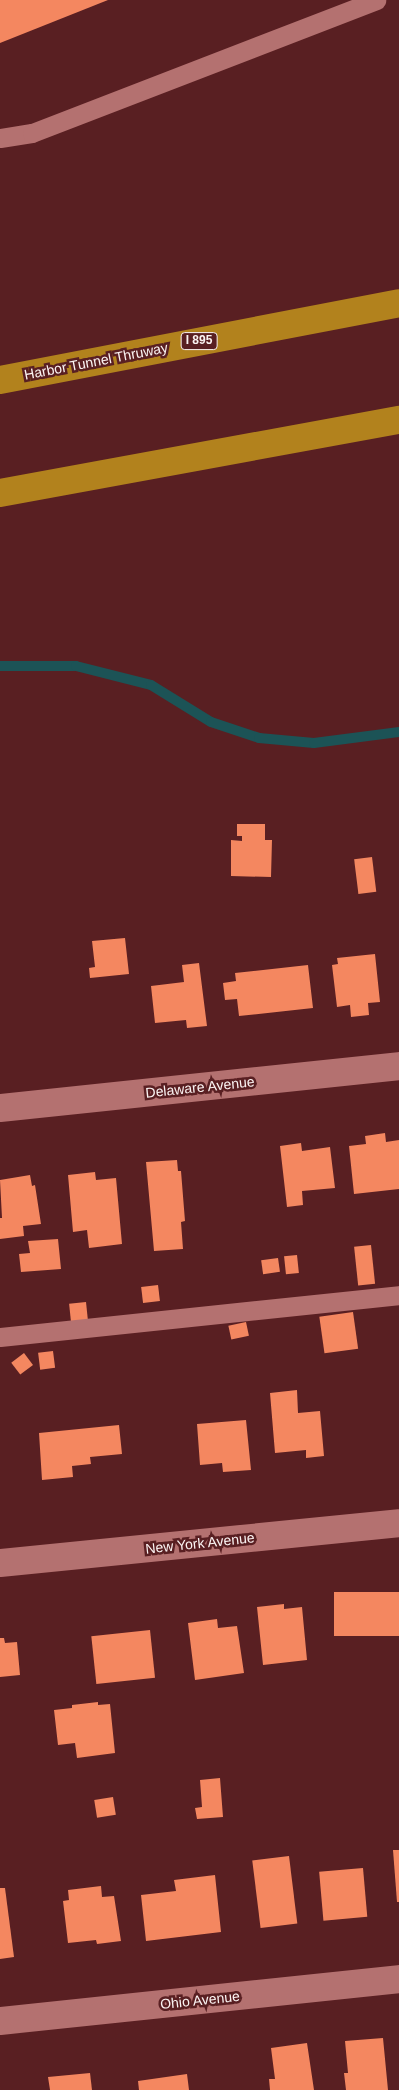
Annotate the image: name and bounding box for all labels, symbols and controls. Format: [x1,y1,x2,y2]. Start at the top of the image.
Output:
road number: I 895 [180,332,218,351]
street label: Harbor Tunnel Thruway [22,339,170,383]
street label: Delaware Avenue [144,1073,256,1101]
street label: New York Avenue [144,1529,256,1557]
street label: Ohio Avenue [159,1987,241,2013]

